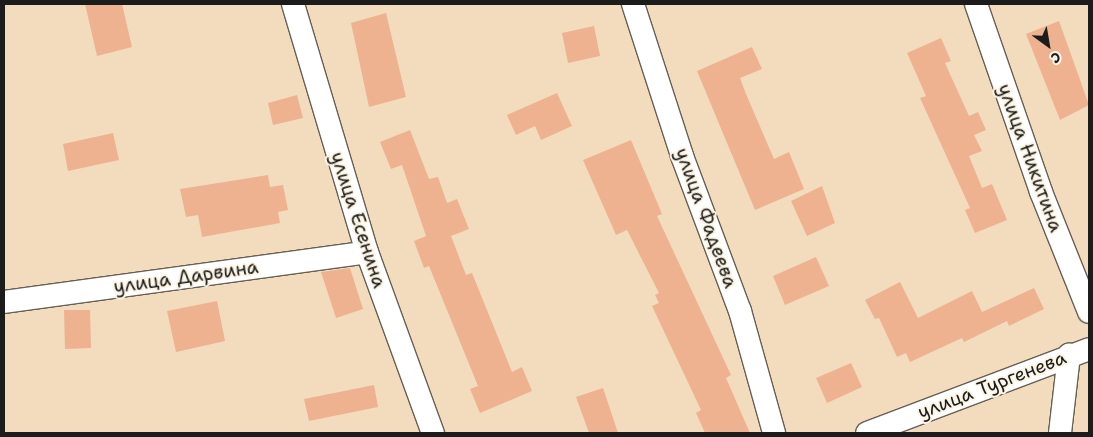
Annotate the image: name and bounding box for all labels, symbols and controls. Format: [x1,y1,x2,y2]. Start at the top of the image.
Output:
north arrow [1023,20,1073,70]
text: С [1048,48,1064,68]
street label: улица Никитина [993,81,1067,235]
street label: улица Фадеева [670,145,742,291]
street label: улица Есенина [325,149,391,291]
street label: улица Дарвина [112,256,260,298]
street label: улица Тургенева [915,346,1069,424]

